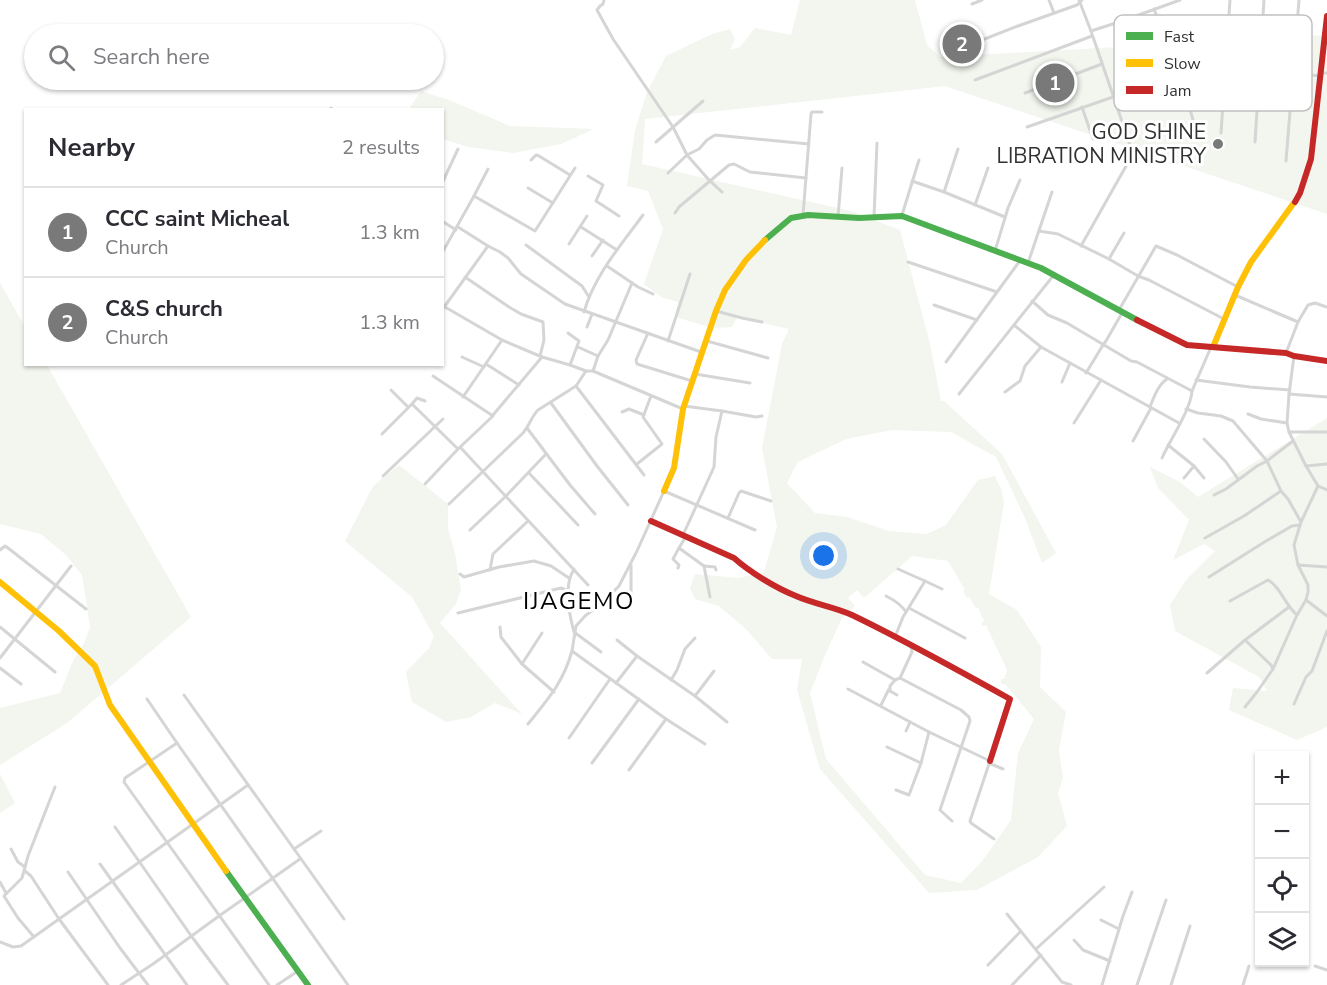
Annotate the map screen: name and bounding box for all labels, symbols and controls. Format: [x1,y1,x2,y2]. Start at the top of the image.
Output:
legend [1114,15,1312,111]
pin: 2 [942,22,982,66]
search box [24,24,444,90]
text: Fast [1164,26,1195,48]
icon: search [45,41,78,74]
text: Search here [93,42,210,72]
text: Slow [1164,53,1201,75]
pin: 1 [1036,60,1074,106]
text: Jam [1163,80,1191,102]
place label: GOD SHINE LIBRATION MINISTRY [997,118,1206,170]
text: Nearby [48,130,135,165]
text: 2 results [342,134,420,161]
marker: GOD SHINE LIBRATION MINISTRY [1211,137,1225,151]
text: CCC saint Micheal [105,204,289,234]
text: 1 [62,219,74,246]
text: 1.3 km [359,219,420,246]
text: Church [105,234,169,261]
text: C&S church [105,294,223,324]
text: 2 [62,309,74,336]
text: 1.3 km [359,309,420,336]
text: Church [105,324,169,351]
your location [809,541,838,570]
district label: IJAGEMO [523,585,635,617]
map controls [1255,751,1309,967]
button: + [1255,751,1309,805]
button: − [1255,805,1309,859]
button: locate [1255,859,1309,913]
button: layers [1255,913,1309,967]

